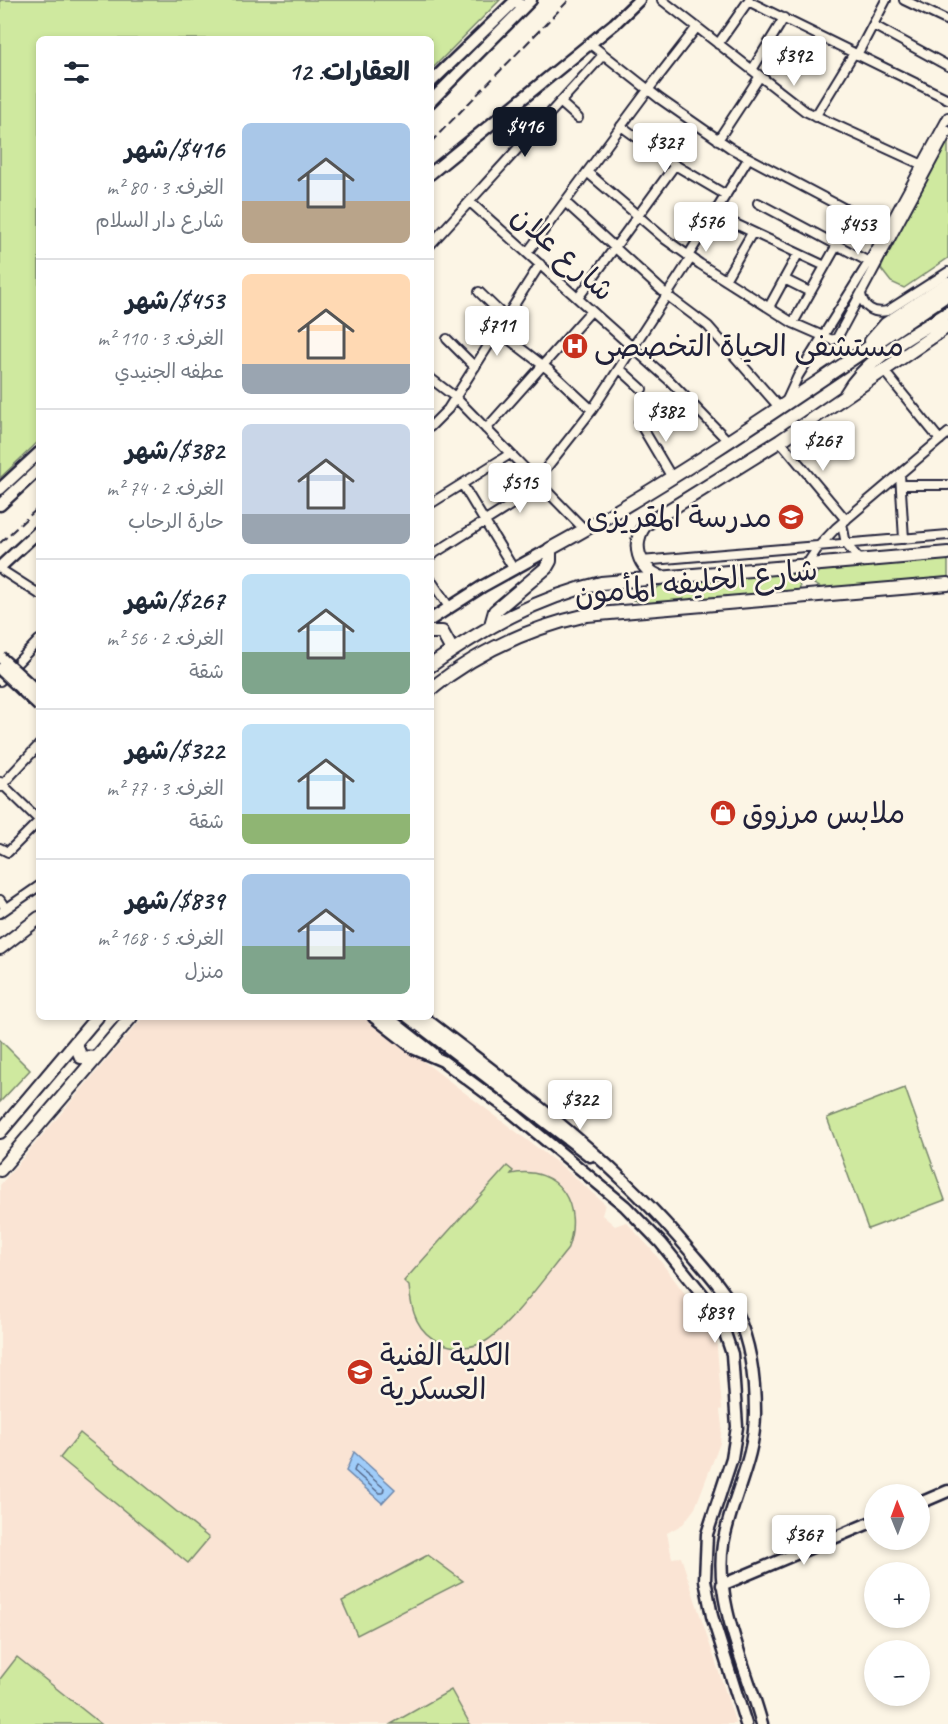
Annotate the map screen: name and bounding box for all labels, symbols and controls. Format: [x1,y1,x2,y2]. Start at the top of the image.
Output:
pin: $392 [758,36,830,87]
text: $392 [776,43,812,68]
text: العقارات: 12 [288,55,410,88]
icon: filters [60,56,93,89]
pin: $416 [489,107,561,158]
text: $416 [507,114,543,139]
pin: $327 [629,123,701,174]
text: $327 [647,130,683,155]
text: $416/شهر [125,133,224,166]
icon: home [290,147,362,219]
text: الغرف: 3 · 80 m² [106,175,224,200]
street label: شارع علان [502,197,622,311]
pin: $576 [670,202,742,253]
pin: $453 [822,205,894,256]
text: شارع دار السلام [95,208,224,233]
text: $576 [688,209,724,234]
text: $453 [840,212,876,237]
text: $453/شهر [126,284,224,317]
icon: home [290,298,362,370]
pin: $711 [461,306,533,357]
text: $711 [479,313,515,338]
text: الغرف: 3 · 110 m² [97,326,224,351]
place label: مستشفى الحياة التخصصى [594,327,904,365]
hospital icon: مستشفى الحياة التخصصى [560,331,590,361]
text: عطفه الجنيدي [114,359,224,384]
pin: $382 [630,392,702,443]
text: $382 [648,399,684,424]
pin: $267 [787,421,859,472]
text: $267 [805,428,841,453]
text: $382/شهر [125,434,224,467]
icon: home [290,448,362,520]
pin: $515 [484,463,556,514]
text: $515 [502,470,538,495]
text: الغرف: 2 · 74 m² [106,476,224,501]
place label: مدرسة المقريزى [586,498,772,536]
school or university icon: مدرسة المقريزى [776,502,806,532]
text: حارة الرحاب [128,509,224,534]
street label: شارع الخليفه المأمون [573,550,820,616]
text: $267/شهر [125,584,224,617]
icon: home [290,598,362,670]
text: الغرف: 2 · 56 m² [106,626,224,651]
text: شقة [189,659,224,684]
text: $322/شهر [125,734,224,767]
icon: home [290,748,362,820]
text: الغرف: 3 · 77 m² [106,776,224,801]
place label: ملابس مرزوق [742,794,905,832]
shop icon: ملابس مرزوق [708,798,738,828]
text: شقة [189,809,224,834]
text: $839/شهر [126,884,224,917]
icon: home [290,898,362,970]
text: الغرف: 5 · 168 m² [97,926,224,951]
text: منزل [185,959,224,984]
pin: $322 [544,1080,616,1131]
text: $322 [562,1087,598,1112]
pin: $839 [679,1293,751,1344]
text: $839 [697,1300,733,1325]
place label: الكلية الفنية العسكرية [380,1336,511,1408]
school or university icon: الكلية الفنية العسكرية [345,1357,375,1387]
north arrow [864,1484,930,1550]
map controls [864,1484,930,1706]
pin: $367 [768,1515,840,1566]
text: $367 [786,1522,822,1547]
button: + [864,1562,930,1628]
button: − [864,1640,930,1706]

